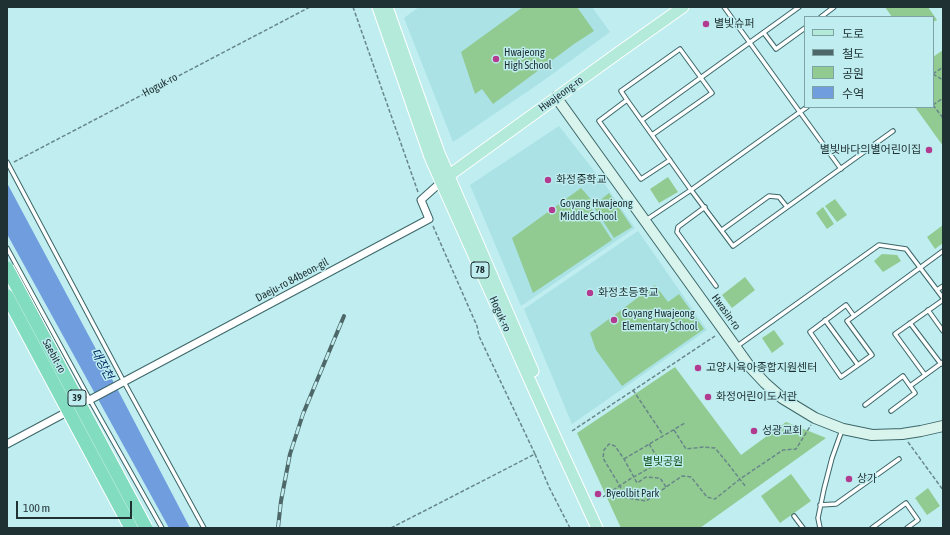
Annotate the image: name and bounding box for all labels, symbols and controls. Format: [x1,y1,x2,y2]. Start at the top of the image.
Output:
legend [804,16,934,108]
place label: 별빛슈퍼 [714,17,754,31]
marker: 별빛슈퍼 [701,19,711,29]
text: 도로 [842,27,864,41]
place label: Hwajeong High School [504,46,552,72]
text: 철도 [842,47,864,61]
marker: Hwajeong High School [491,54,501,64]
text: 공원 [842,67,864,81]
street label: Hoguk-ro [140,70,180,100]
street label: Hwajeong-ro [536,73,586,115]
text: 수역 [842,87,864,101]
place label: 별빛바다의별어린이집 [820,143,921,157]
marker: 별빛바다의별어린이집 [924,145,934,155]
place label: 화정중학교 [556,173,607,187]
marker: 화정중학교 [543,175,553,185]
place label: Goyang Hwajeong Middle School [560,197,633,223]
marker: Goyang Hwajeong Middle School [547,205,557,215]
street label: Daeju-ro 84beon-gil [253,255,331,305]
road number: 78 [471,262,489,278]
place label: 화정초등학교 [598,286,659,300]
marker: 화정초등학교 [585,288,595,298]
street label: Hwasin-ro [709,292,743,332]
street label: Hoguk-ro [486,294,514,334]
place label: Goyang Hwajeong Elementary School [622,307,698,333]
marker: Goyang Hwajeong Elementary School [609,315,619,325]
street label: Saebit-ro [40,337,68,375]
water label: 대장천 [88,346,116,382]
place label: 고양시육아종합지원센터 [706,361,817,375]
marker: 고양시육아종합지원센터 [693,363,703,373]
road number: 39 [68,390,86,406]
place label: 화정어린이도서관 [716,390,797,404]
marker: 화정어린이도서관 [703,392,713,402]
place label: 성광교회 [762,424,802,438]
marker: 성광교회 [749,426,759,436]
park label: 별빛공원 [643,455,683,469]
place label: 상가 [857,472,877,486]
marker: 상가 [844,474,854,484]
place label: Byeolbit Park [606,487,659,501]
marker: Byeolbit Park [593,489,603,499]
scale bar [18,493,134,519]
text: 100 m [23,501,50,515]

